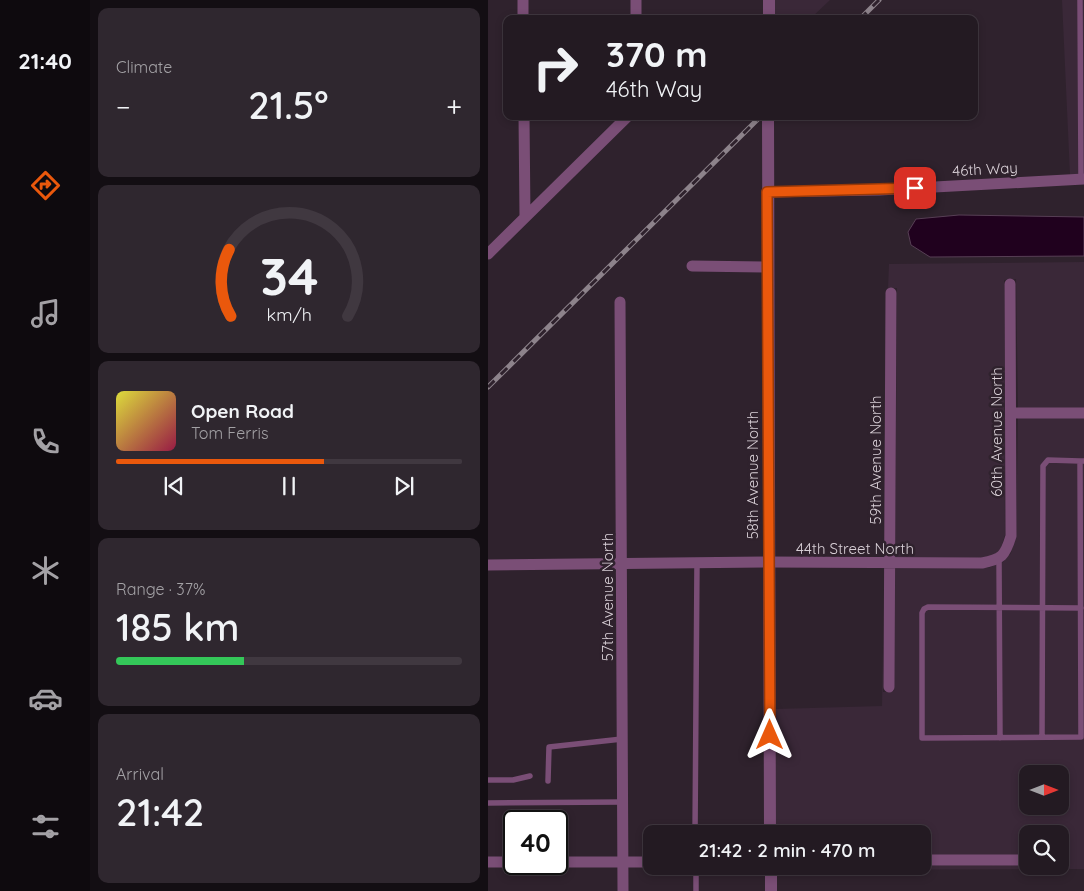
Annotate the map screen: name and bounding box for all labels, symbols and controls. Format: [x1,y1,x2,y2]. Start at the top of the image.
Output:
text: 370 m [606,32,708,76]
icon: right [523,35,588,100]
text: 21:40 [18,47,72,75]
text: Climate [116,57,172,77]
text: 46th Way [606,75,702,103]
text: 21.5° [248,81,329,129]
text: − [116,89,131,124]
text: + [446,89,462,124]
street label: 46th Way [952,158,1018,180]
pin [894,167,936,209]
icon: directions [28,168,63,203]
icon: arrive [901,174,929,202]
text: 34 [260,243,318,308]
icon: music [28,296,63,331]
text: km/h [266,303,312,325]
street label: 60th Avenue North [987,367,1006,497]
street label: 59th Avenue North [866,395,885,525]
text: Open Road [191,399,294,423]
street label: 58th Avenue North [743,411,762,539]
text: Tom Ferris [191,423,268,443]
icon: phone [28,424,63,459]
icon: previous [160,472,188,500]
icon: pause [275,472,303,500]
icon: next [390,472,418,500]
street label: 57th Avenue North [598,533,617,661]
street label: 44th Street North [796,539,914,558]
icon: climate [28,553,63,588]
text: Range · 37% [116,579,205,599]
text: 185 km [116,603,239,651]
icon: car [28,681,63,716]
position arrow [743,708,795,760]
text: Arrival [116,764,164,784]
north arrow [1019,765,1069,815]
map controls [1019,765,1069,875]
text: 21:42 [116,788,204,836]
icon: filters [28,809,63,844]
speed limit sign: 40 [503,810,568,875]
button: search [1019,825,1069,875]
text: 21:42 · 2 min · 470 m [698,838,876,862]

